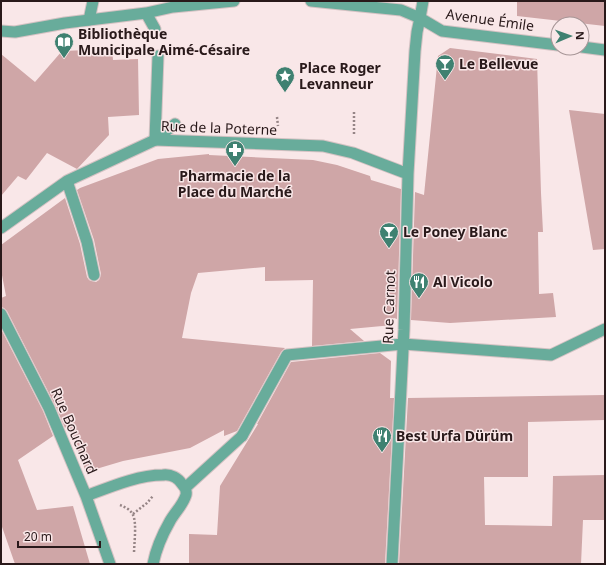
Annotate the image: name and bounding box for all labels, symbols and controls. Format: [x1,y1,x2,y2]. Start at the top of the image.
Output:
street label: Avenue Émile [445,4,535,35]
north arrow [550,16,590,56]
place label: Bibliothèque Municipale Aimé-Césaire [78,24,250,59]
library icon: Bibliothèque Municipale Aimé-Césaire [53,31,75,59]
text: N [573,31,588,40]
bar icon: Le Bellevue [434,53,456,81]
place label: Le Bellevue [459,54,538,73]
place label: Place Roger Levanneur [299,58,382,93]
place icon: Place Roger Levanneur [274,65,296,93]
street label: Rue de la Poterne [161,116,278,139]
pharmacy icon: Pharmacie de la Place du Marché [224,139,246,167]
place label: Pharmacie de la Place du Marché [178,166,292,201]
bar icon: Le Poney Blanc [378,221,400,249]
place label: Le Poney Blanc [403,222,507,241]
street label: Rue Carnot [378,270,399,344]
restaurant icon: Al Vicolo [408,271,430,299]
place label: Al Vicolo [433,272,493,291]
street label: Rue Bouchard [47,385,102,477]
restaurant icon: Best Urfa Dürüm [371,425,393,453]
place label: Best Urfa Dürüm [396,426,513,445]
scale bar [18,523,100,549]
text: 20 m [24,528,52,545]

